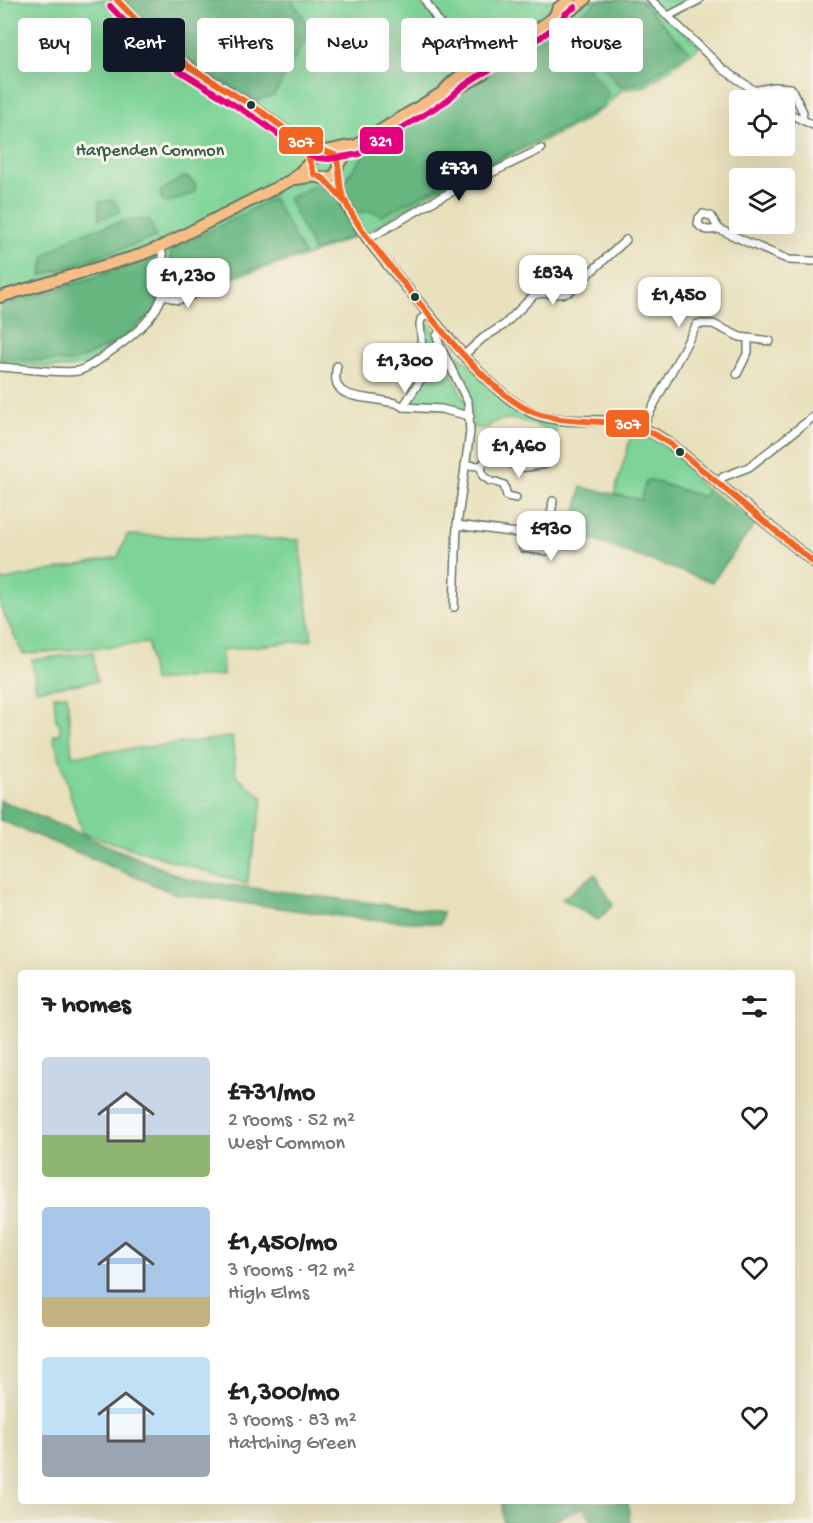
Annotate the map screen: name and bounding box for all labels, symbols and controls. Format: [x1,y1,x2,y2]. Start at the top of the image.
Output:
chip: Buy [18,18,91,72]
chip: Rent [103,18,185,72]
chip: Filters [197,18,294,72]
chip: New [306,18,389,72]
chip: Apartment [401,18,537,72]
chip: House [549,18,643,72]
map controls [729,90,795,234]
button: locate [729,90,795,156]
unlabelled marker [245,99,257,111]
line badge: 307 [278,126,324,155]
line badge: 321 [359,126,404,155]
text: 321 [369,134,392,153]
text: 307 [287,135,315,154]
park label: Harpenden Common [76,141,225,162]
pin: £731 [423,151,495,202]
text: £731 [440,159,478,182]
button: layers [729,168,795,234]
pin: £834 [517,255,589,306]
pin: £1,230 [139,258,237,309]
text: £834 [533,263,573,286]
text: £1,230 [161,266,215,289]
pin: £1,450 [630,277,728,328]
text: £1,450 [652,285,706,308]
unlabelled marker [409,291,421,303]
pin: £1,300 [356,343,454,394]
text: £1,300 [377,351,433,374]
line badge: 307 [605,409,650,438]
text: 307 [614,417,642,436]
pin: £1,460 [470,428,568,479]
text: £1,460 [492,436,546,459]
unlabelled marker [674,446,686,458]
pin: £930 [515,511,587,562]
text: £930 [531,519,571,542]
icon: filters [738,990,771,1023]
text: 7 homes [42,991,131,1022]
text: £731/mo [228,1079,315,1110]
icon: home [90,1081,162,1153]
icon: heart [738,1101,771,1134]
text: 2 rooms · 52 m² [228,1110,355,1133]
text: West Common [228,1133,345,1156]
text: £1,450/mo [228,1229,337,1260]
icon: home [90,1231,162,1303]
icon: heart [738,1251,771,1284]
text: 3 rooms · 92 m² [228,1260,355,1283]
text: High Elms [228,1283,309,1306]
text: £1,300/mo [228,1379,339,1410]
icon: home [90,1381,162,1453]
icon: heart [738,1401,771,1434]
text: 3 rooms · 83 m² [228,1410,356,1433]
text: Hatching Green [228,1433,356,1456]

